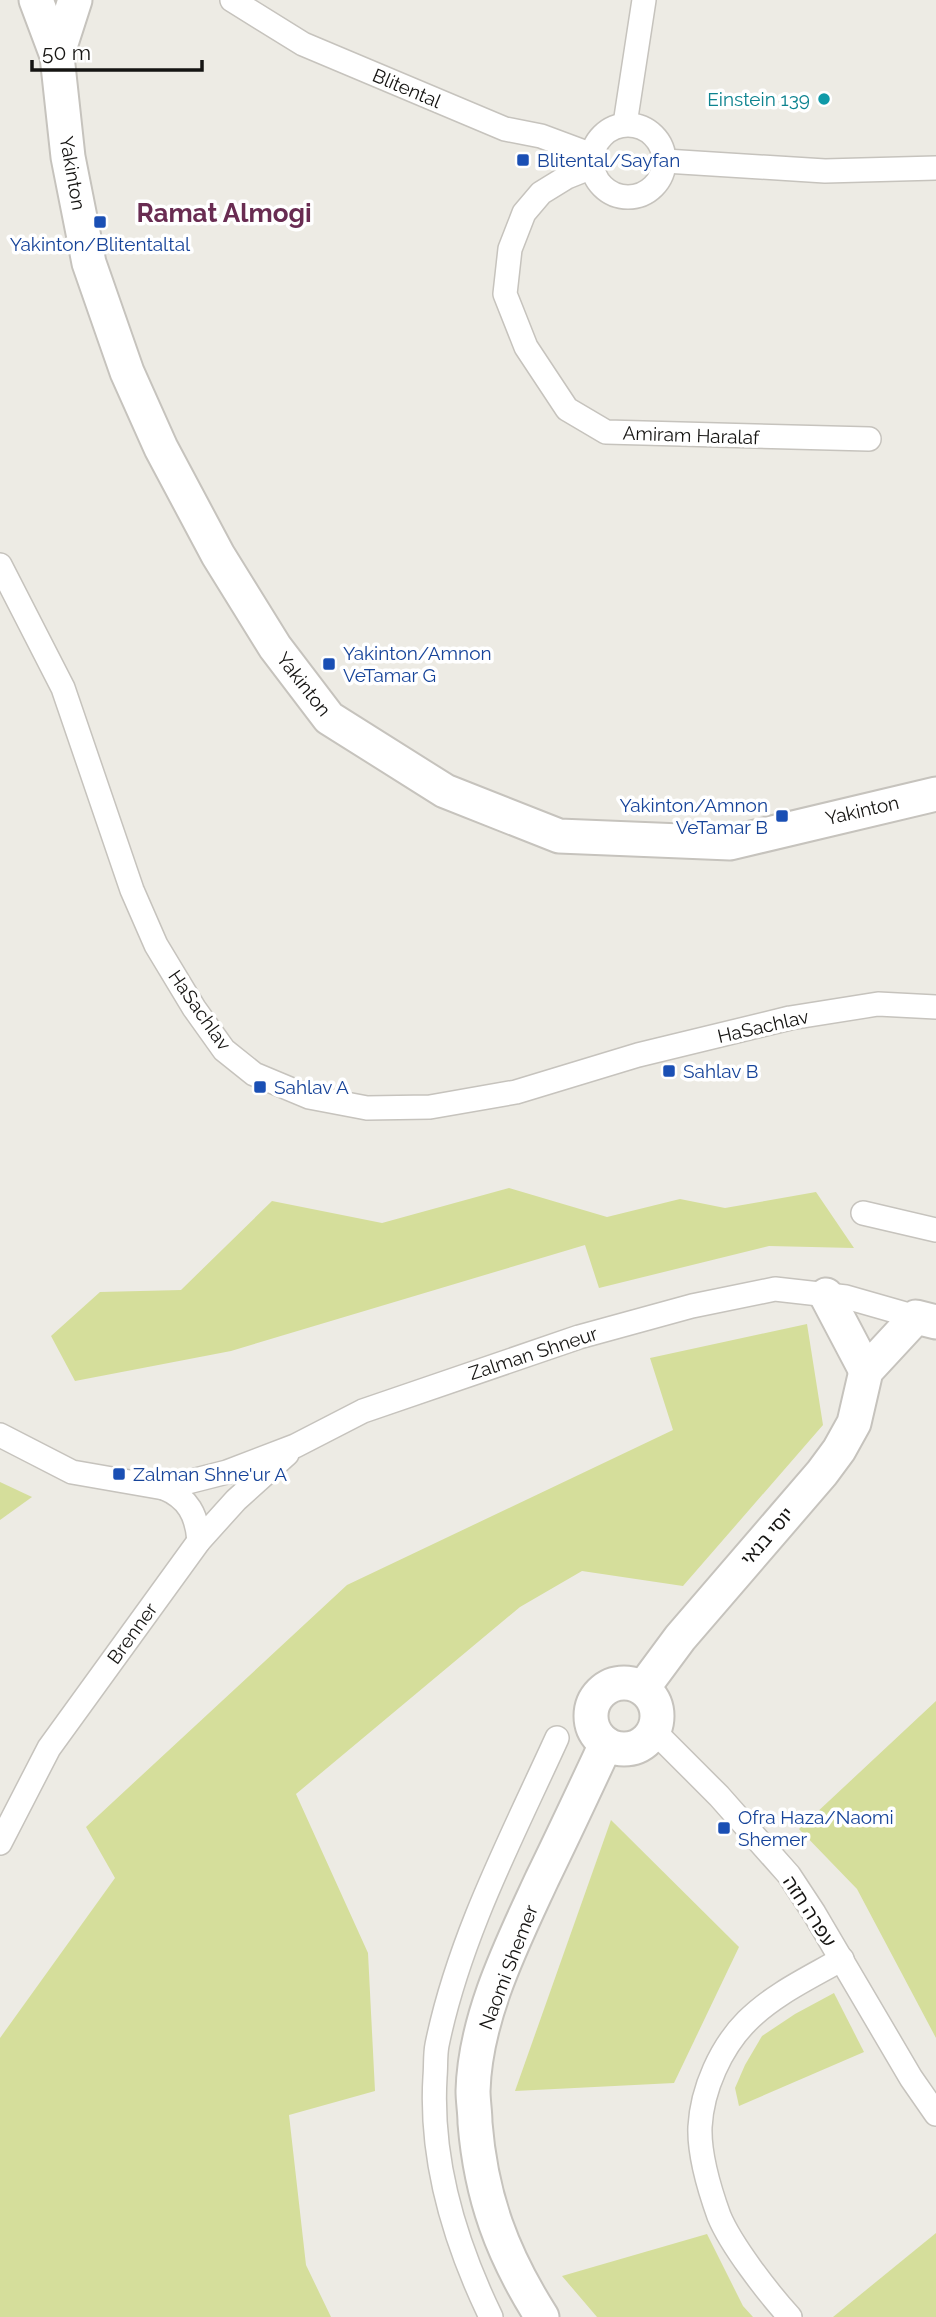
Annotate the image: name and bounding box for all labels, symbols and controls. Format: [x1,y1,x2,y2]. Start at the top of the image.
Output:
scale bar [32,28,201,72]
text: 50 m [42,40,91,65]
street label: Blitental [369,64,445,113]
place label: Einstein 139 [707,88,810,110]
marker: Einstein 139 [816,91,832,107]
street label: Yakinton [56,134,90,212]
place label: Blitental/Sayfan [537,149,680,171]
marker: Blitental/Sayfan [515,152,531,168]
district label: Ramat Almogi [136,198,312,228]
marker: Yakinton/Blitentaltal [92,214,108,230]
place label: Yakinton/Blitentaltal [10,233,191,255]
street label: Amiram Haralaf [622,422,760,448]
place label: Yakinton/Amnon VeTamar G [343,642,492,686]
street label: Yakinton [272,648,336,720]
marker: Yakinton/Amnon VeTamar G [321,656,337,672]
street label: Yakinton [823,791,901,829]
place label: Yakinton/Amnon VeTamar B [619,794,768,838]
marker: Yakinton/Amnon VeTamar B [774,808,790,824]
street label: HaSachlav [164,966,236,1054]
street label: HaSachlav [715,1005,811,1047]
place label: Sahlav B [683,1060,758,1082]
marker: Sahlav B [661,1063,677,1079]
place label: Sahlav A [274,1076,349,1098]
marker: Sahlav A [252,1079,268,1095]
street label: Zalman Shneur [466,1322,600,1384]
place label: Zalman Shne'ur A [133,1463,287,1485]
marker: Zalman Shne'ur A [111,1466,127,1482]
street label: יוסי בנאי [736,1503,798,1569]
street label: Brenner [102,1598,162,1668]
place label: Ofra Haza/Naomi Shemer [738,1806,894,1850]
marker: Ofra Haza/Naomi Shemer [716,1820,732,1836]
street label: עפרה חזה [779,1871,841,1951]
street label: Naomi Shemer [474,1901,542,2032]

